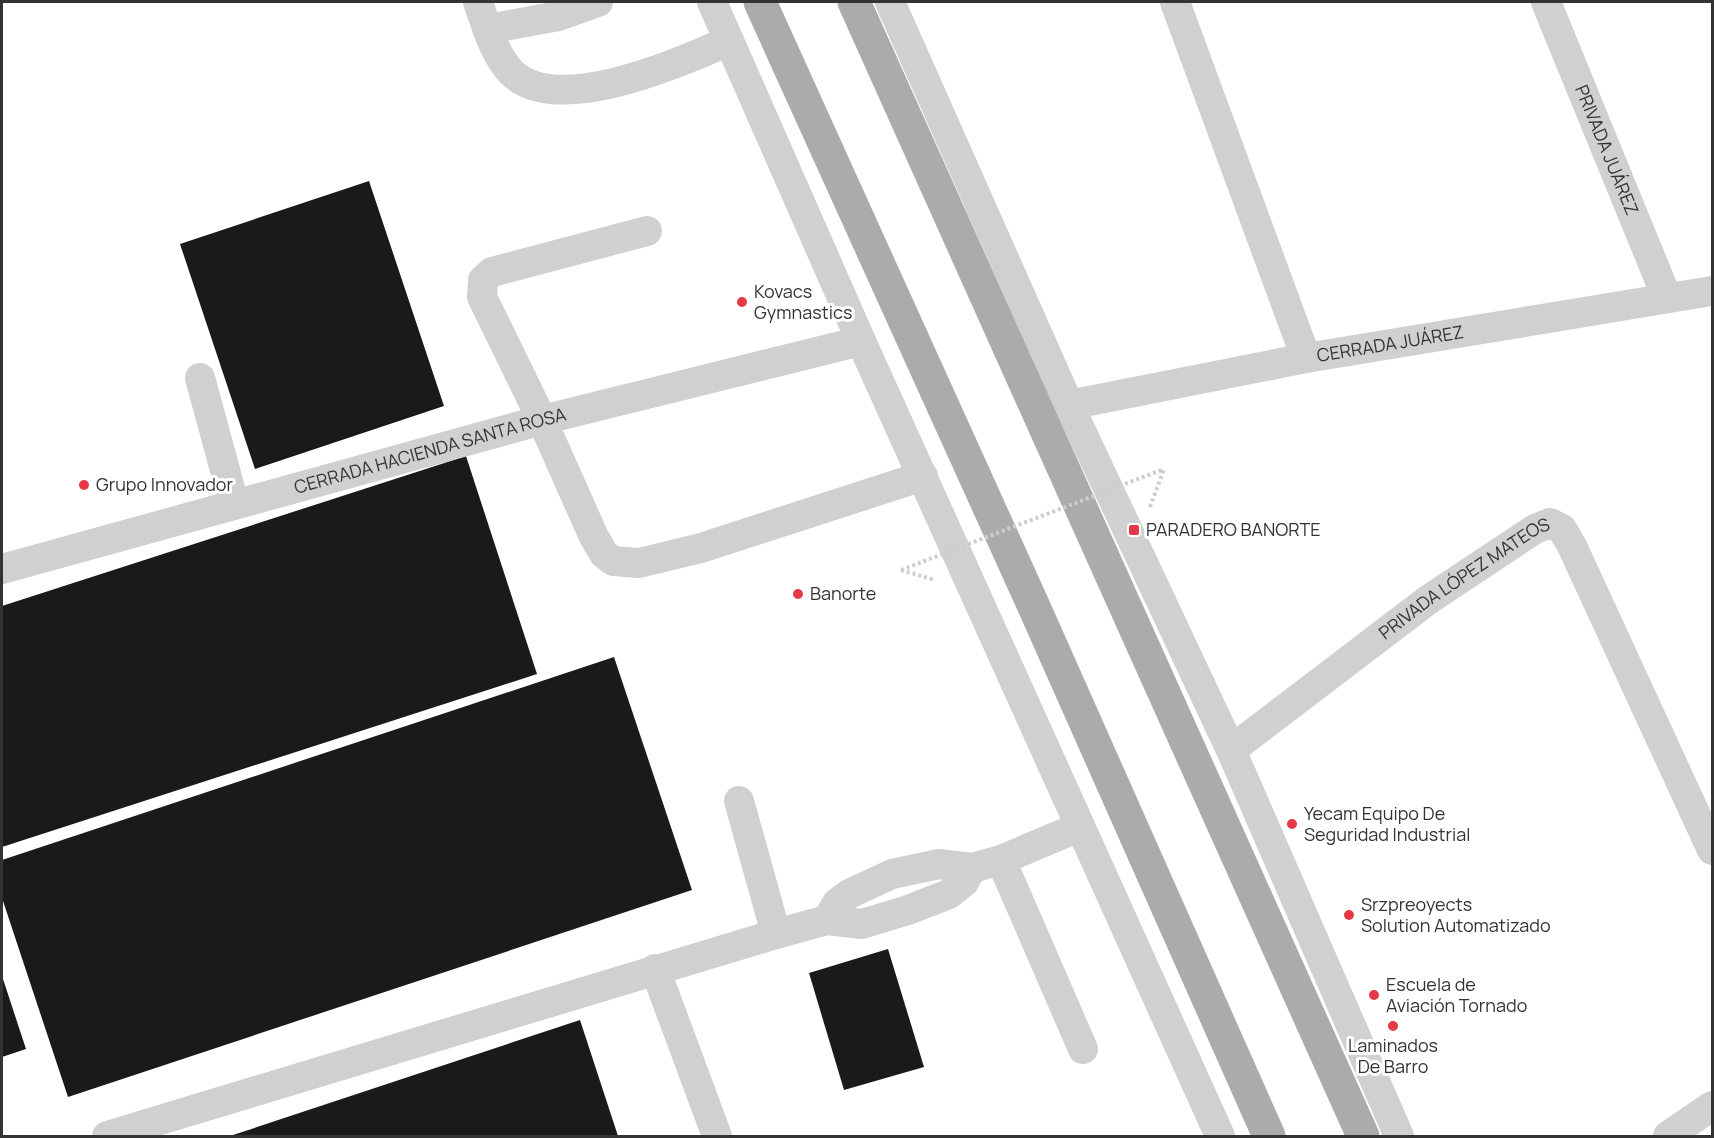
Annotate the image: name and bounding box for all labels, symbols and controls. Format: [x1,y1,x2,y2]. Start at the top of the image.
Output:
street label: PRIVADA JUÁREZ [1570,81,1645,218]
place label: Kovacs Gymnastics [754,279,852,324]
marker: Kovacs Gymnastics [735,295,749,309]
street label: CERRADA JUÁREZ [1315,319,1465,367]
street label: CERRADA HACIENDA SANTA ROSA [291,401,569,499]
place label: Grupo Innovador [96,472,234,496]
marker: Grupo Innovador [77,478,91,492]
street label: PRIVADA LÓPEZ MATEOS [1374,511,1553,644]
place label: PARADERO BANORTE [1146,517,1321,541]
marker: PARADERO BANORTE [1127,523,1141,537]
place label: Banorte [810,581,876,605]
marker: Banorte [791,587,805,601]
place label: Yecam Equipo De Seguridad Industrial [1304,801,1470,846]
marker: Yecam Equipo De Seguridad Industrial [1285,817,1299,831]
place label: Srzpreoyects Solution Automatizado [1361,892,1551,937]
marker: Srzpreoyects Solution Automatizado [1342,908,1356,922]
place label: Escuela de Aviación Tornado [1386,972,1527,1017]
marker: Escuela de Aviación Tornado [1367,988,1381,1002]
marker: Laminados De Barro [1386,1019,1400,1033]
place label: Laminados De Barro [1348,1033,1438,1078]

